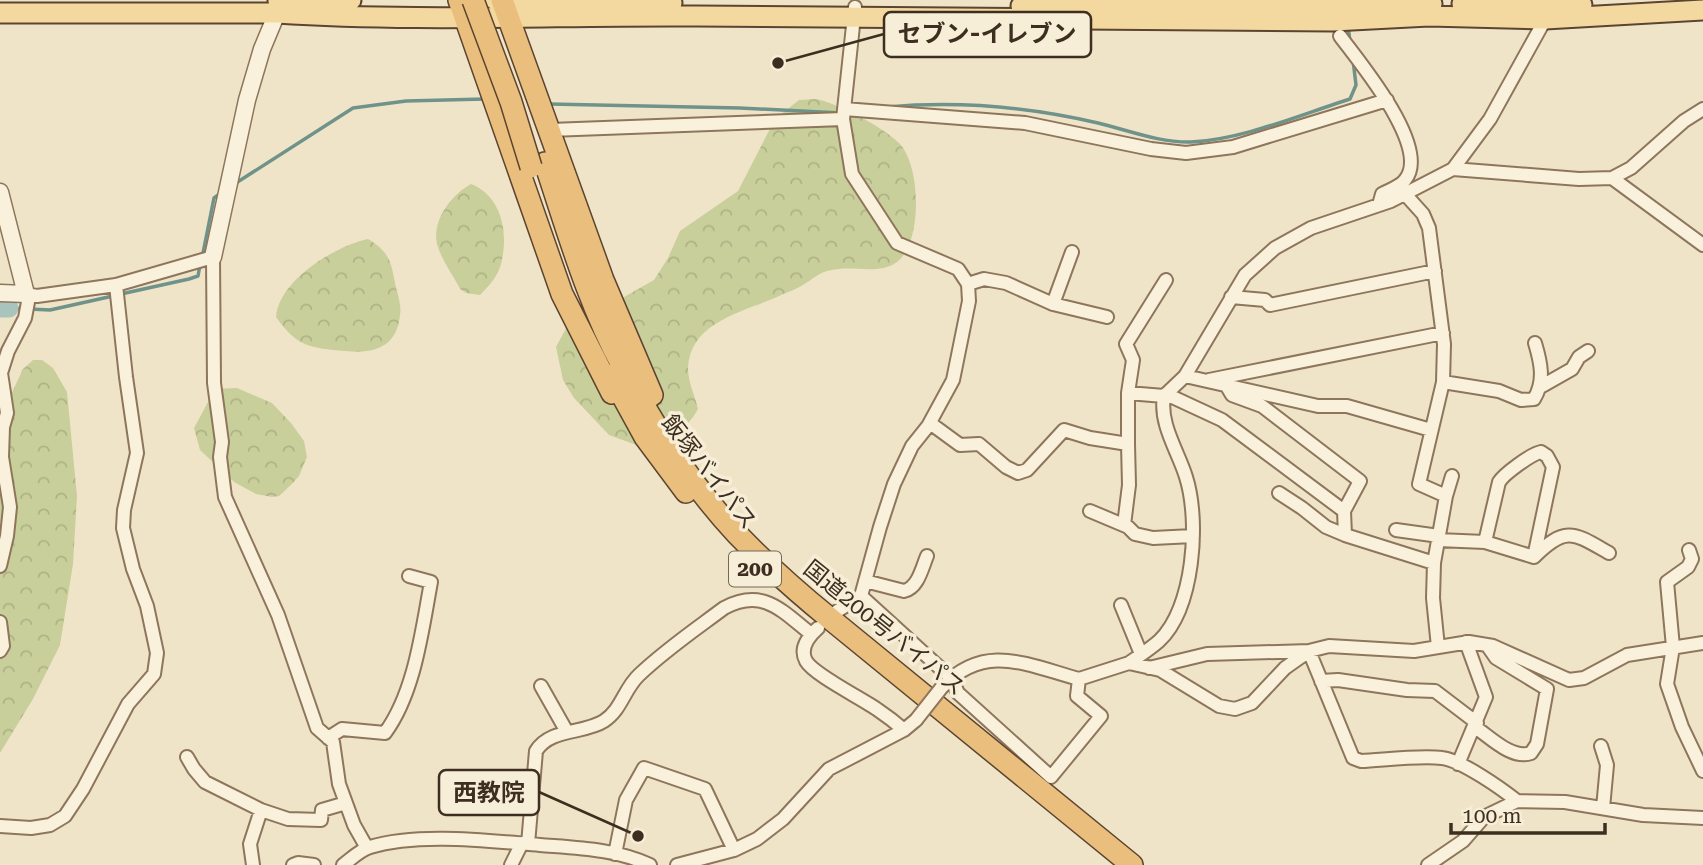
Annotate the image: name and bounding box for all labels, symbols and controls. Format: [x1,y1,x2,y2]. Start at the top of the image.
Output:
callout: セブン-イレブン [884,12,1091,57]
text: セブン-イレブン [897,20,1077,48]
street label: 飯塚バイパス [656,409,762,535]
road number: 200 [729,552,781,586]
street label: 国道200号バイパス [798,555,970,701]
callout: 西教院 [439,770,539,815]
text: 西教院 [453,779,525,807]
scale bar [1451,792,1605,836]
text: 100 m [1462,804,1522,828]

